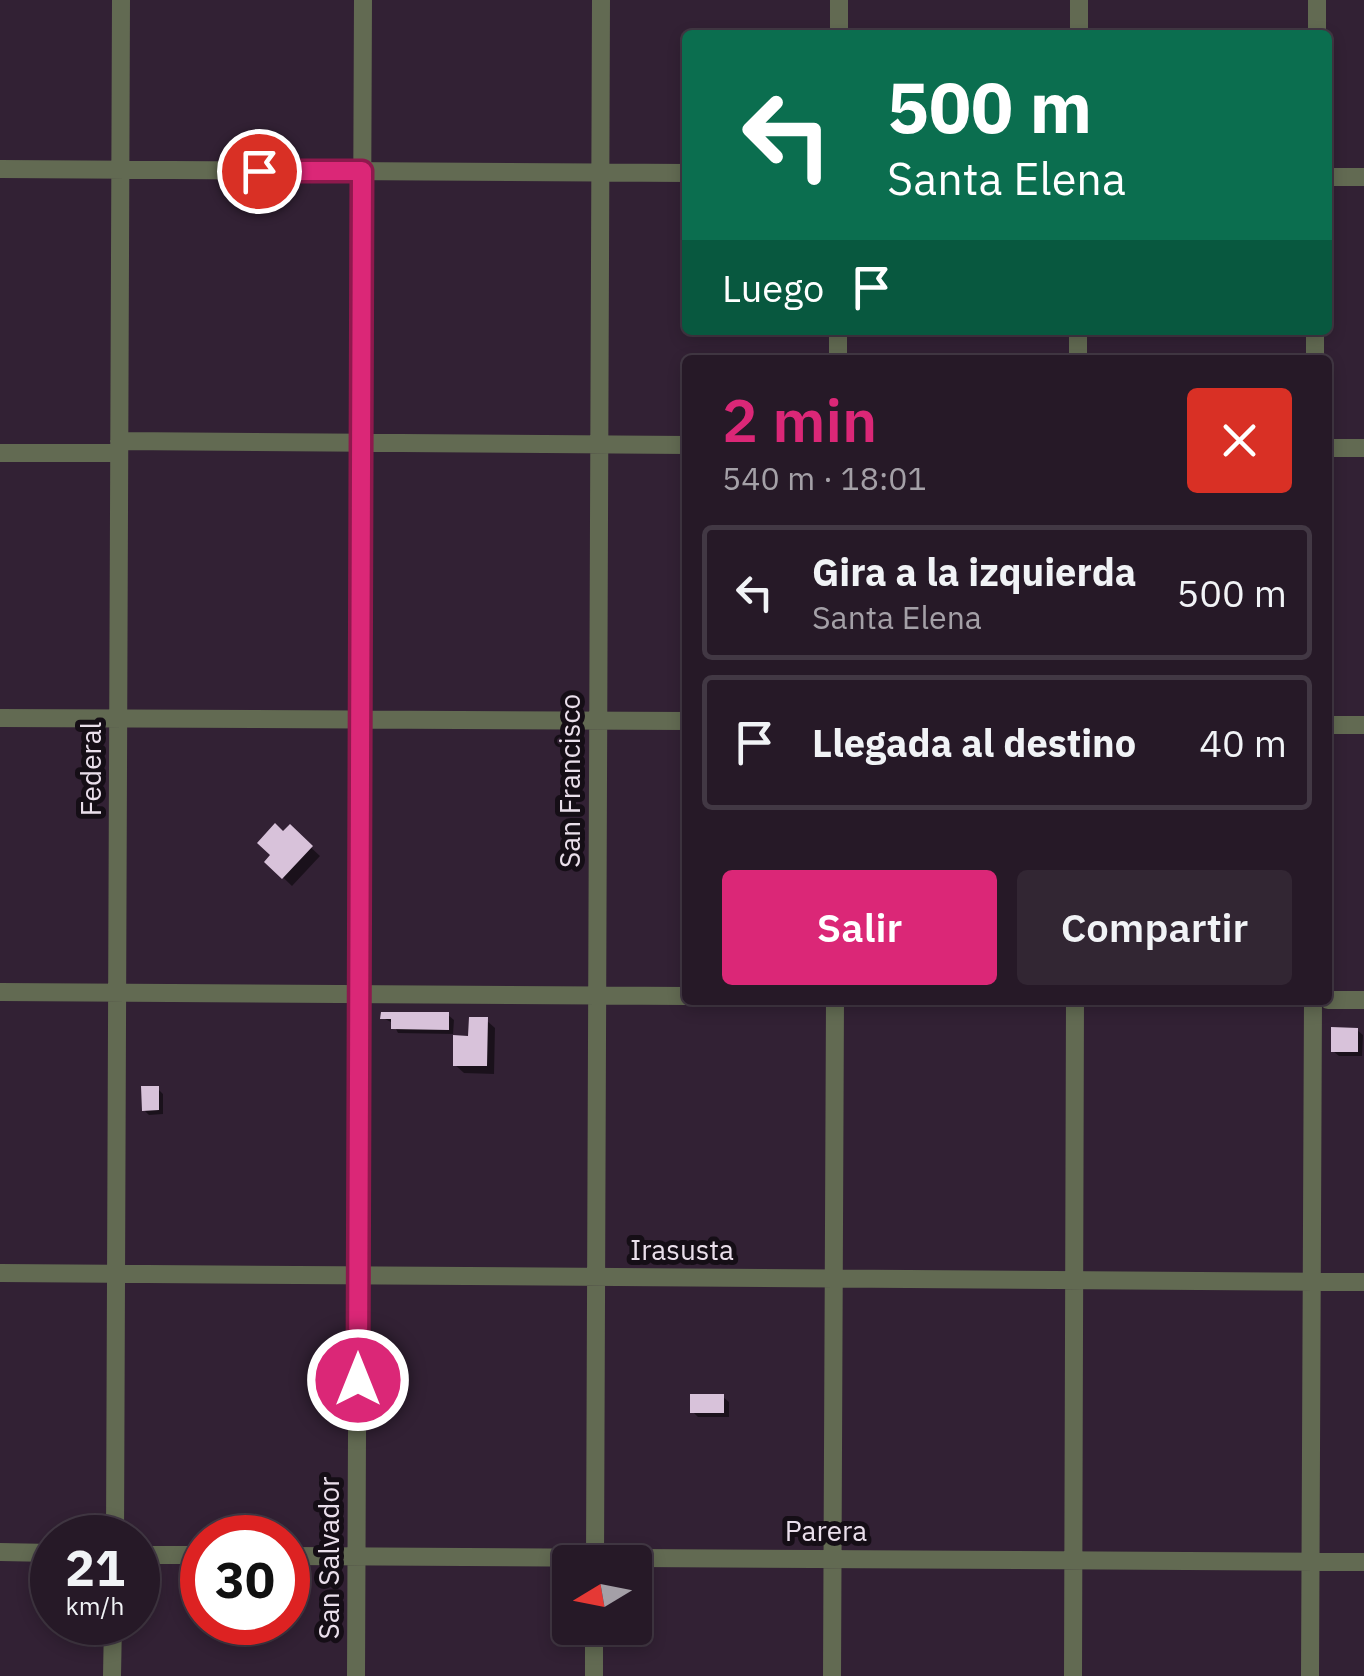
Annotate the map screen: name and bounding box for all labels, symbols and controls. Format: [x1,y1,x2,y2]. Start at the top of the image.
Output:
text: 500 m [887,61,1092,152]
icon: left [722,70,852,200]
pin [217,129,302,214]
icon: arrive [232,144,287,199]
text: Santa Elena [887,149,1126,207]
icon: arrive [844,260,899,315]
text: Luego [722,263,824,312]
text: 2 min [722,380,877,459]
button: close [1187,388,1292,493]
text: 540 m · 18:01 [722,457,927,499]
text: Gira a la izquierda [812,547,1136,596]
icon: left [727,565,782,620]
text: 500 m [1176,568,1287,617]
text: Santa Elena [812,596,982,638]
street label: San Francisco [551,694,588,868]
icon: arrive [727,715,782,770]
text: Llegada al destino [812,718,1136,767]
text: 40 m [1199,718,1287,767]
street label: Federal [72,722,109,816]
button: Salir [722,870,997,985]
button: Compartir [1017,870,1292,985]
street label: Irasusta [630,1231,734,1268]
position arrow [306,1328,410,1432]
street label: San Salvador [310,1477,347,1639]
street label: Parera [785,1512,867,1549]
speed limit sign: 30 [180,1515,310,1645]
text: 21 [65,1535,125,1600]
north arrow [552,1545,652,1645]
map controls [552,1545,652,1645]
text: km/h [66,1589,124,1622]

